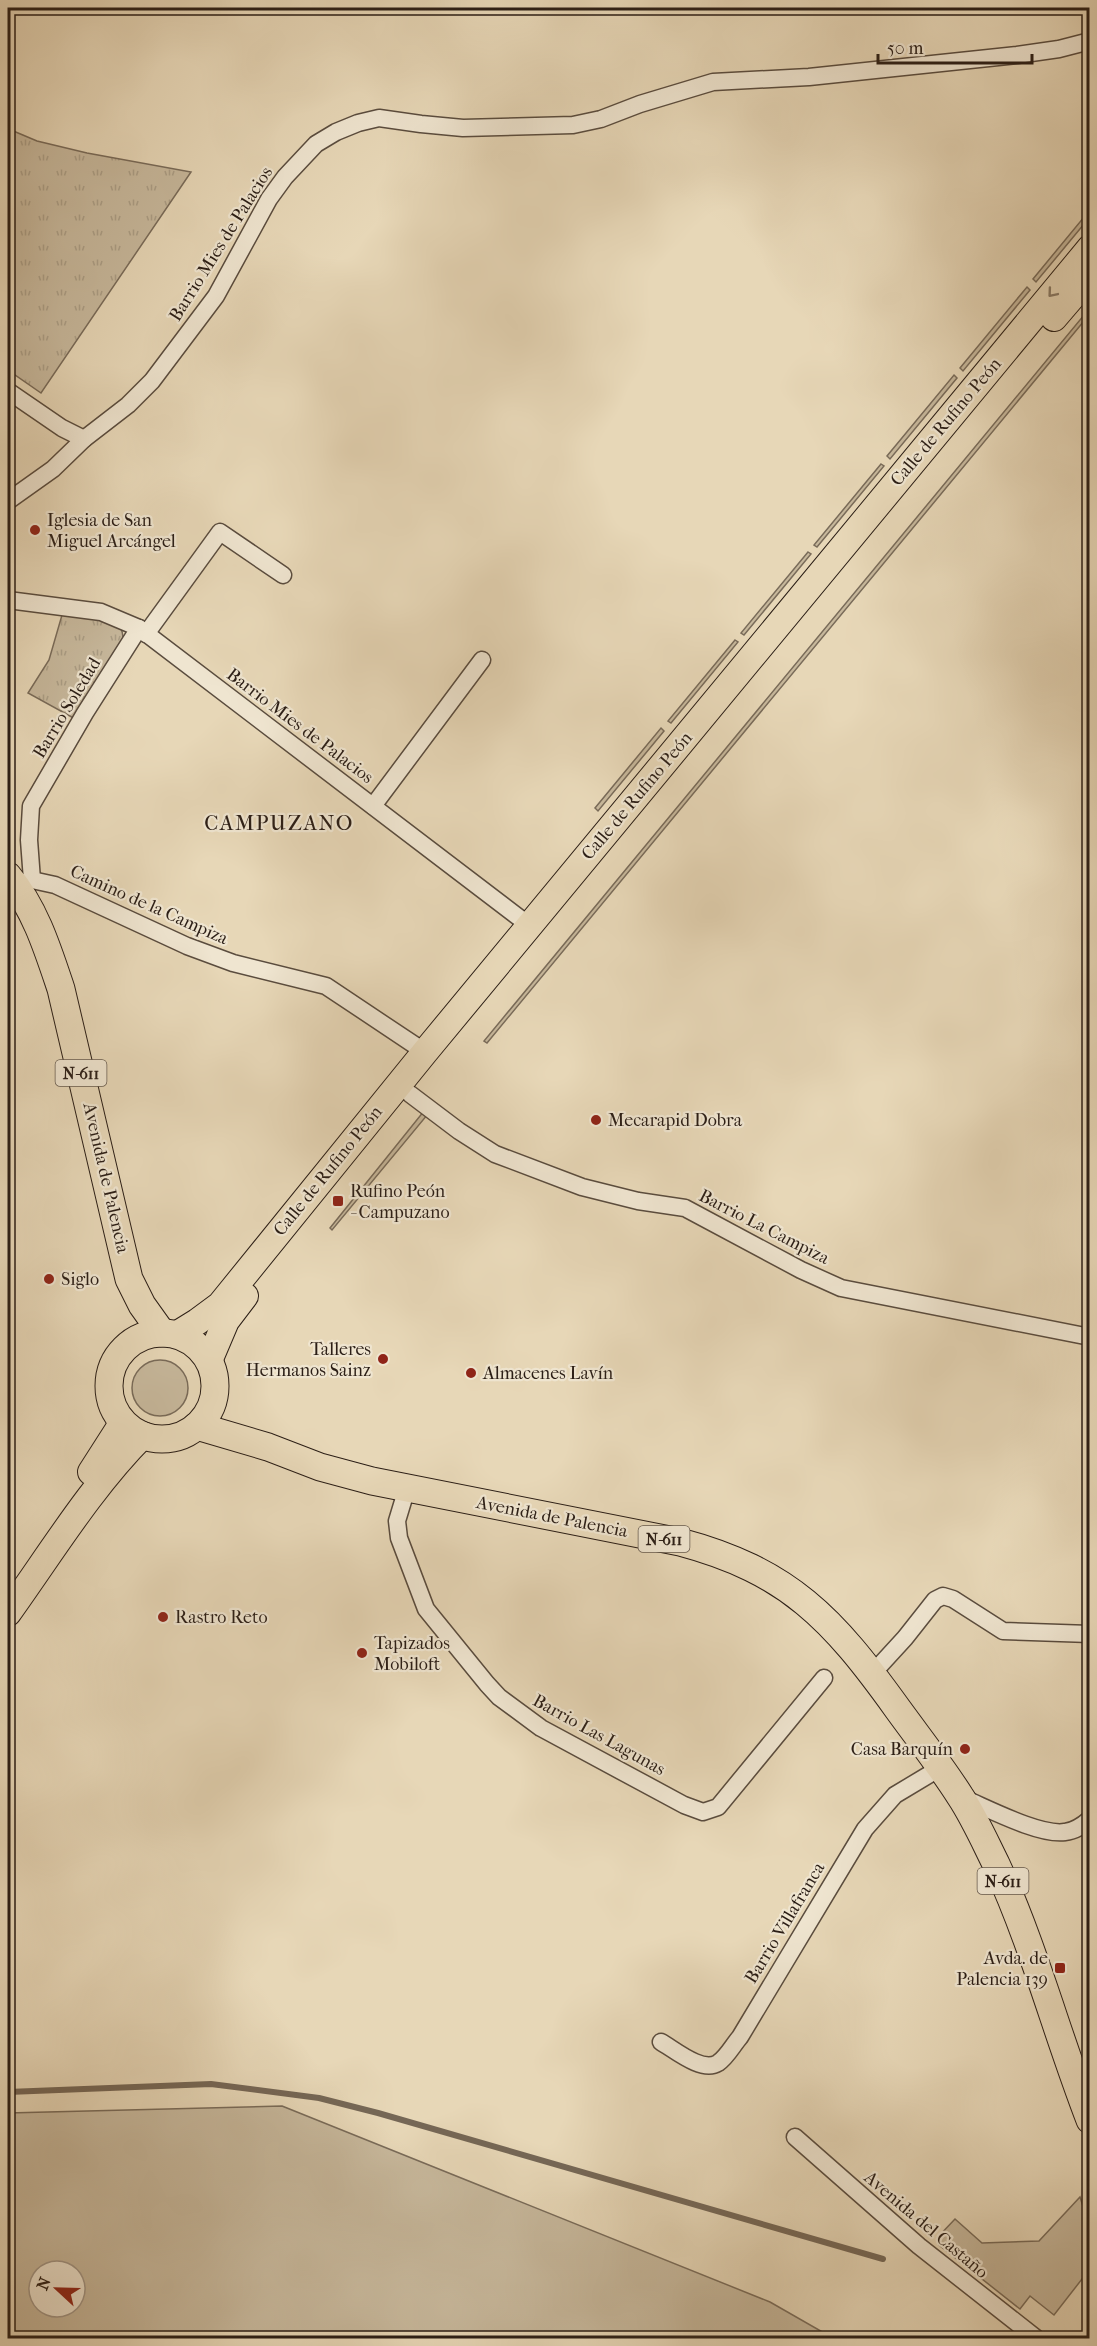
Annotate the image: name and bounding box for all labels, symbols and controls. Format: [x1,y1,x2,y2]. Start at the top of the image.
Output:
scale bar [878,27,1032,65]
text: 50 m [887,38,924,59]
street label: Barrio Mies de Palacios [165,163,277,325]
one-way arrow [1049,286,1060,297]
street label: Calle de Rufino Peón [886,353,1006,490]
place label: Iglesia de San Miguel Arcángel [47,510,176,552]
marker: Iglesia de San Miguel Arcángel [28,523,42,537]
street label: Barrio Soledad [29,654,105,762]
street label: Barrio Mies de Palacios [222,664,378,788]
street label: Calle de Rufino Peón [577,727,697,864]
district label: CAMPUZANO [204,811,354,835]
street label: Camino de la Campiza [67,861,232,950]
road number: N-611 [56,1060,106,1086]
street label: Avenida de Palencia [78,1100,134,1256]
street label: Calle de Rufino Peón [269,1102,387,1240]
place label: Mecarapid Dobra [608,1110,743,1131]
marker: Mecarapid Dobra [589,1113,603,1127]
place label: Rufino Peón - Campuzano [350,1181,450,1223]
street label: Barrio La Campiza [695,1185,833,1269]
marker: Rufino Peón - Campuzano [331,1194,345,1208]
place label: Siglo [61,1269,99,1290]
marker: Siglo [42,1272,56,1286]
place label: Talleres Hermanos Sainz [246,1339,371,1381]
marker: Talleres Hermanos Sainz [376,1352,390,1366]
place label: Almacenes Lavín [482,1363,614,1384]
marker: Almacenes Lavín [464,1366,478,1380]
street label: Avenida de Palencia [474,1492,630,1542]
road number: N-611 [638,1526,690,1552]
place label: Rastro Reto [175,1607,268,1628]
marker: Rastro Reto [156,1610,170,1624]
place label: Tapizados Mobiloft [374,1633,450,1675]
marker: Tapizados Mobiloft [355,1646,369,1660]
street label: Barrio Las Lagunas [529,1690,669,1780]
place label: Casa Barquín [851,1739,954,1760]
marker: Casa Barquín [958,1742,972,1756]
street label: Barrio Villafranca [741,1858,830,1987]
road number: N-611 [978,1868,1028,1894]
place label: Avda. de Palencia 139 [956,1948,1048,1990]
marker: Avda. de Palencia 139 [1053,1961,1067,1975]
street label: Avenida del Castaño [859,2166,992,2283]
north arrow [27,2259,87,2319]
text: N [32,2274,55,2293]

